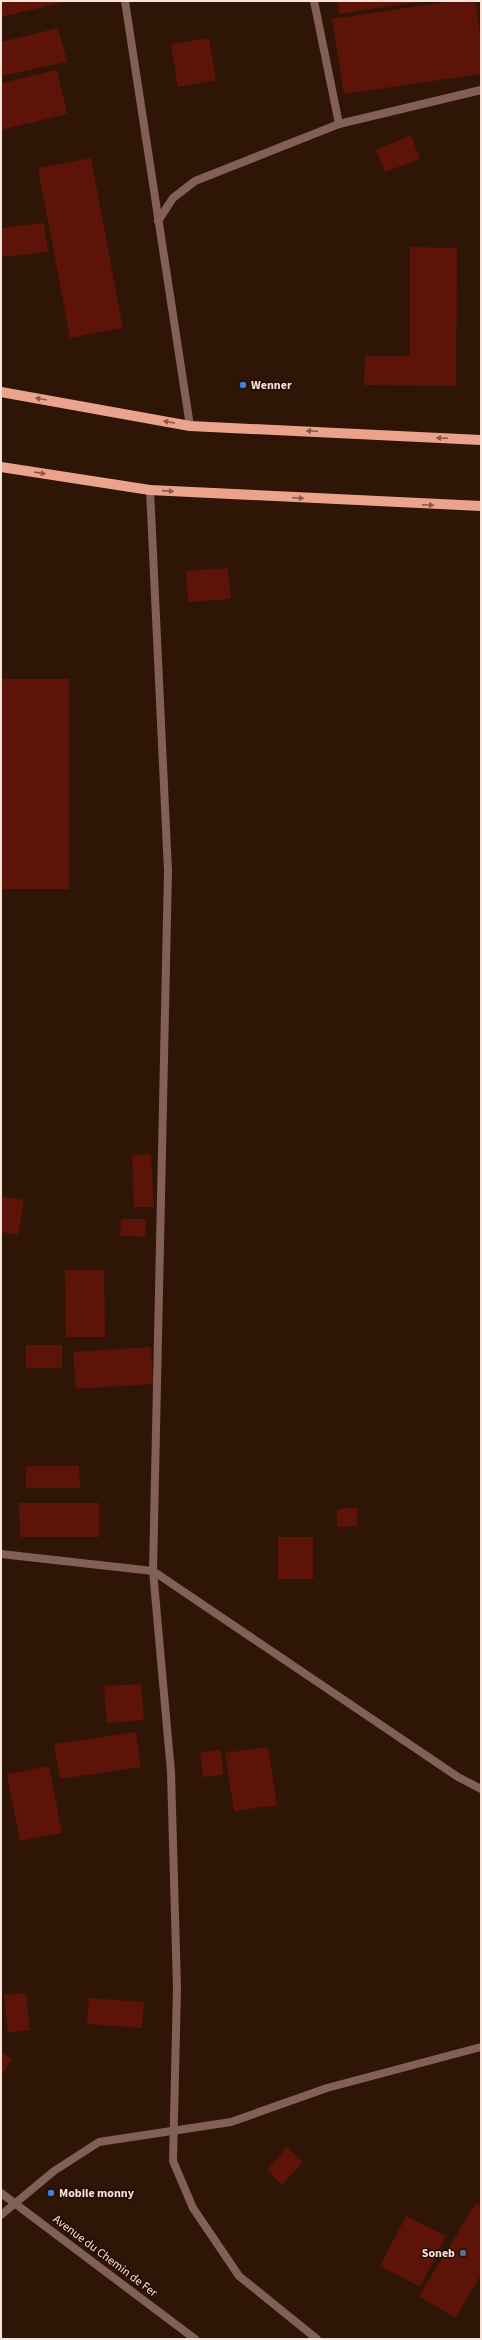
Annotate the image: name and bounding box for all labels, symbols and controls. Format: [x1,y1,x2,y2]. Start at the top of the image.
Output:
place label: Wenner [251,377,292,394]
marker: Wenner [238,380,248,390]
one-way arrow [35,395,47,401]
one-way arrow [163,418,175,424]
one-way arrow [306,428,318,435]
one-way arrow [436,434,448,441]
one-way arrow [33,470,46,476]
one-way arrow [162,488,174,494]
one-way arrow [292,495,304,502]
one-way arrow [422,501,434,508]
place label: Mobile monny [59,2185,135,2202]
marker: Mobile monny [46,2188,56,2198]
street label: Avenue du Chemin de Fer [49,2211,162,2302]
place label: Soneb [422,2245,455,2262]
marker: Soneb [458,2248,468,2258]

